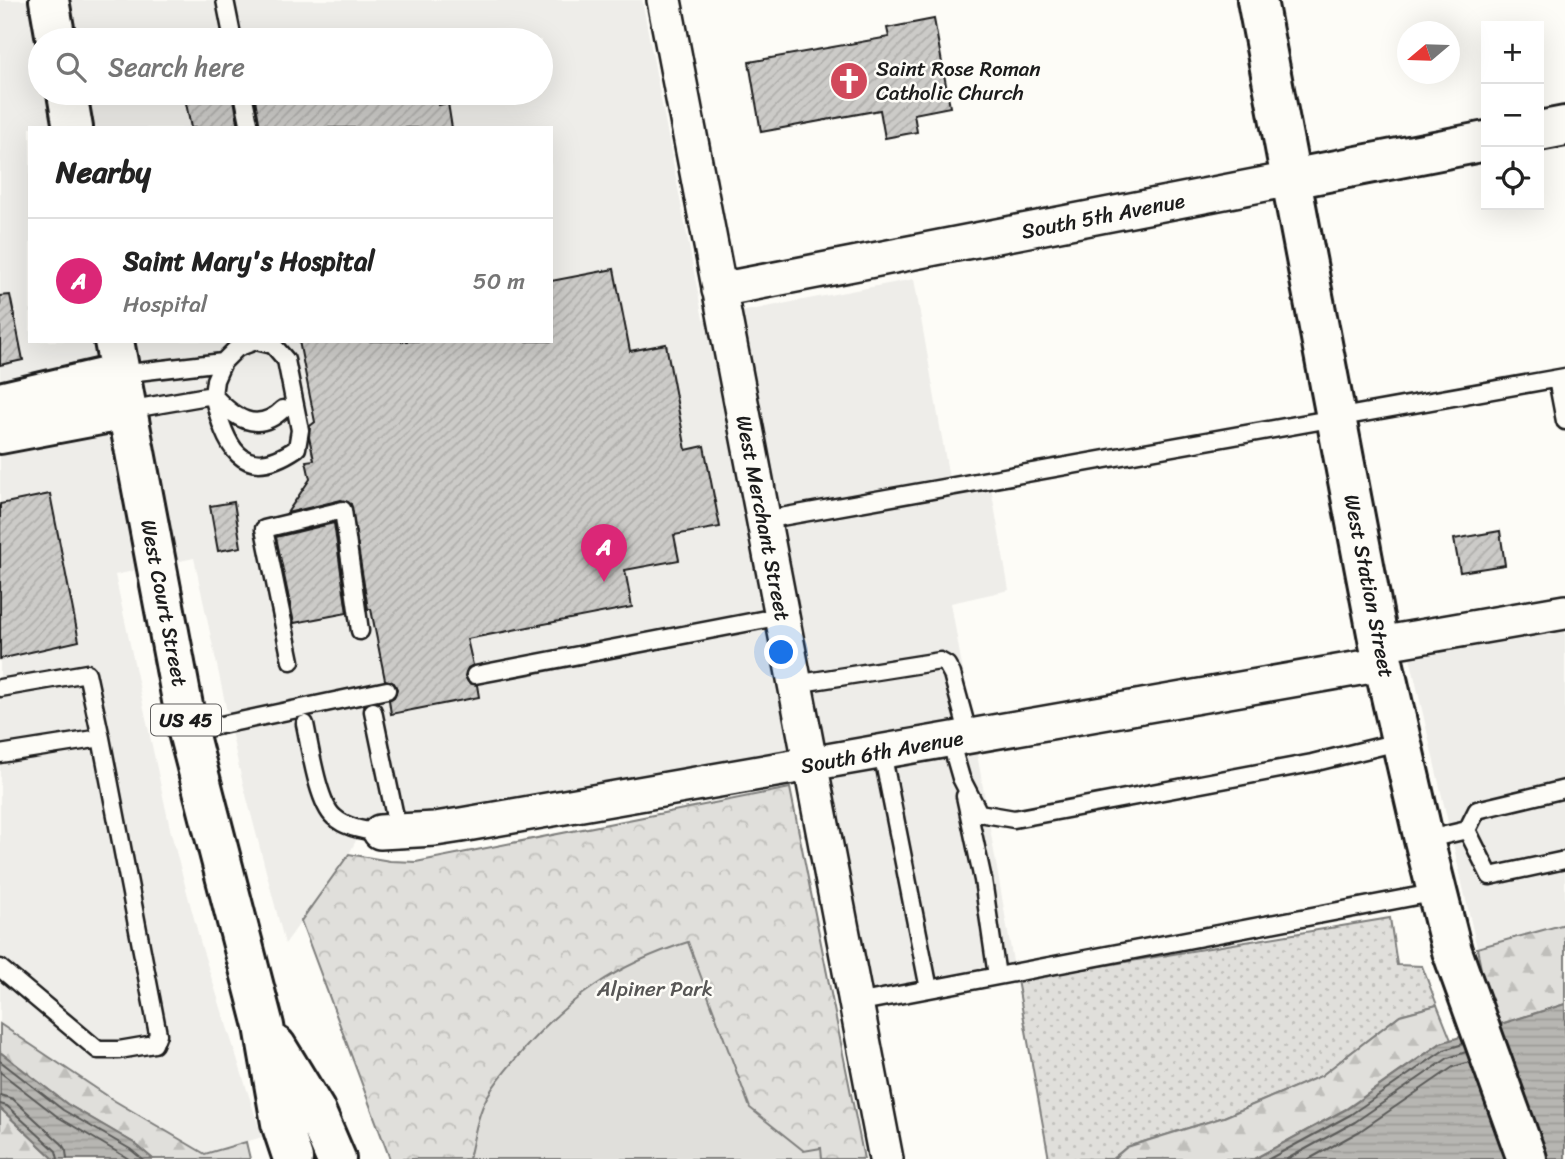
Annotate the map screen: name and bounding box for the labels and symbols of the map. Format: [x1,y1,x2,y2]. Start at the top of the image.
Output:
north arrow [1397,21,1460,84]
place label: Saint Rose Roman Catholic Church [876,50,1041,112]
church icon: Saint Rose Roman Catholic Church [828,60,870,102]
street label: South 5th Avenue [1018,182,1188,250]
street label: West Merchant Street [724,412,802,624]
street label: West Station Street [1333,491,1405,681]
street label: West Court Street [129,516,199,690]
pin: A [581,524,627,582]
your location [764,635,798,669]
road number: US 45 [151,705,221,736]
street label: South 6th Avenue [798,719,966,785]
park label: Alpiner Park [596,970,713,1008]

